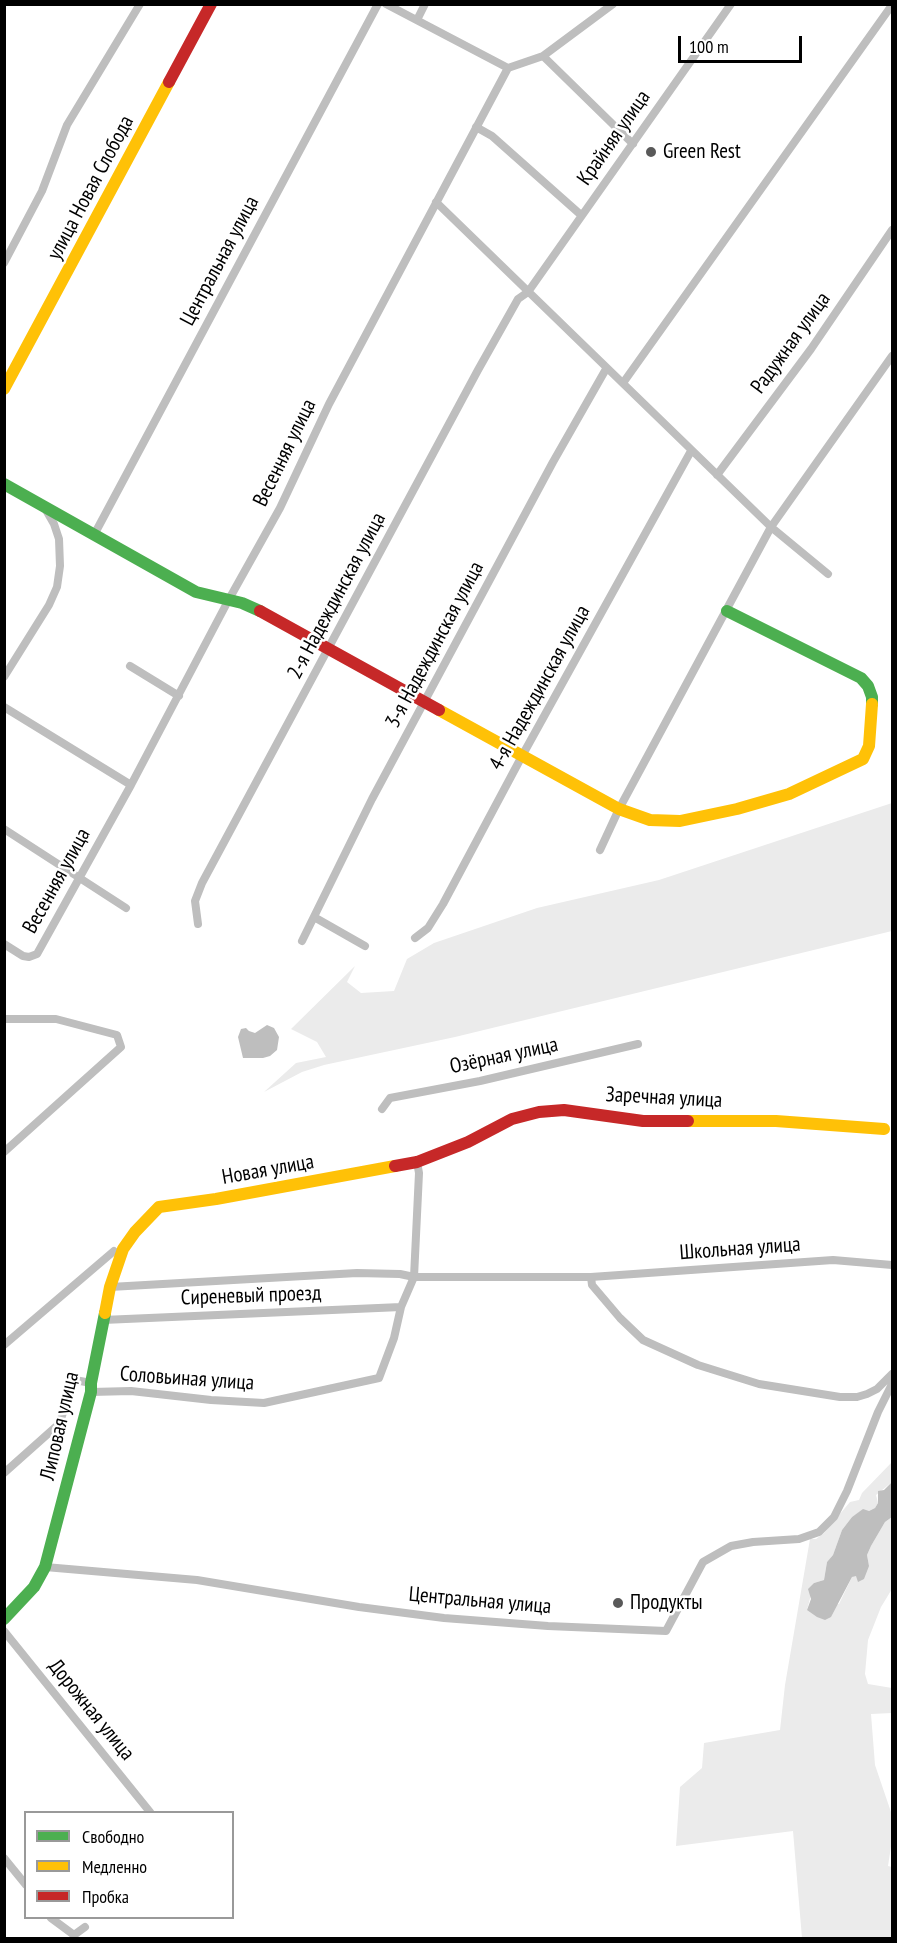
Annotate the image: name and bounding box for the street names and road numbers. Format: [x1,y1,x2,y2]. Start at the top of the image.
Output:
street label: Крайняя улица [572,86,656,190]
street label: улица Новая Слобода [42,112,140,264]
street label: Центральная улица [175,192,265,330]
street label: Радужная улица [746,287,836,399]
street label: Весенняя улица [248,395,322,511]
street label: 2-я Надеждинская улица [283,509,391,683]
street label: 3-я Надеждинская улица [381,558,489,732]
street label: 4-я Надеждинская улица [484,601,596,775]
street label: Весенняя улица [18,824,96,938]
street label: Озёрная улица [448,1032,560,1080]
street label: Заречная улица [605,1082,723,1114]
street label: Новая улица [220,1150,316,1190]
street label: Школьная улица [679,1232,801,1266]
street label: Сиреневый проезд [180,1281,322,1311]
street label: Соловьиная улица [119,1362,255,1396]
street label: Липовая улица [35,1369,85,1483]
street label: Центральная улица [408,1582,552,1620]
street label: Дорожная улица [43,1654,139,1766]

